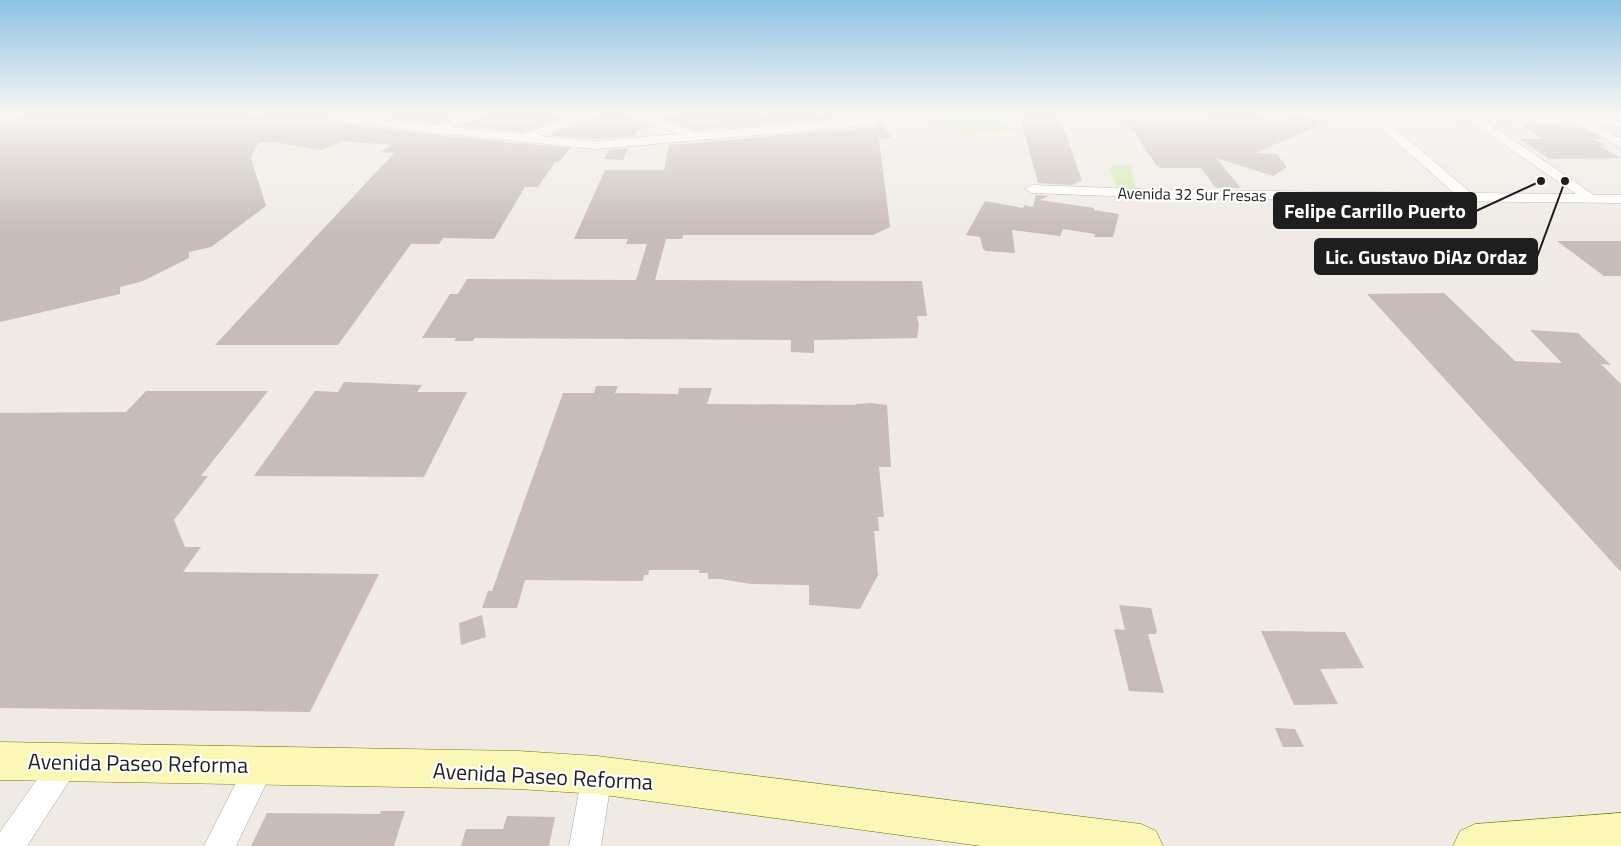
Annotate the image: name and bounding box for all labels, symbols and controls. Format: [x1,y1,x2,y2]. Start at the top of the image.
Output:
street label: Avenida 32 Sur Fresas [1117,181,1267,207]
callout: Felipe Carrillo Puerto [1274,193,1476,228]
text: Felipe Carrillo Puerto [1284,195,1466,226]
callout: Lic. Gustavo DiAz Ordaz [1315,239,1537,274]
text: Lic. Gustavo DiAz Ordaz [1325,241,1527,272]
street label: Avenida Paseo Reforma [28,744,248,782]
street label: Avenida Paseo Reforma [432,753,654,799]

